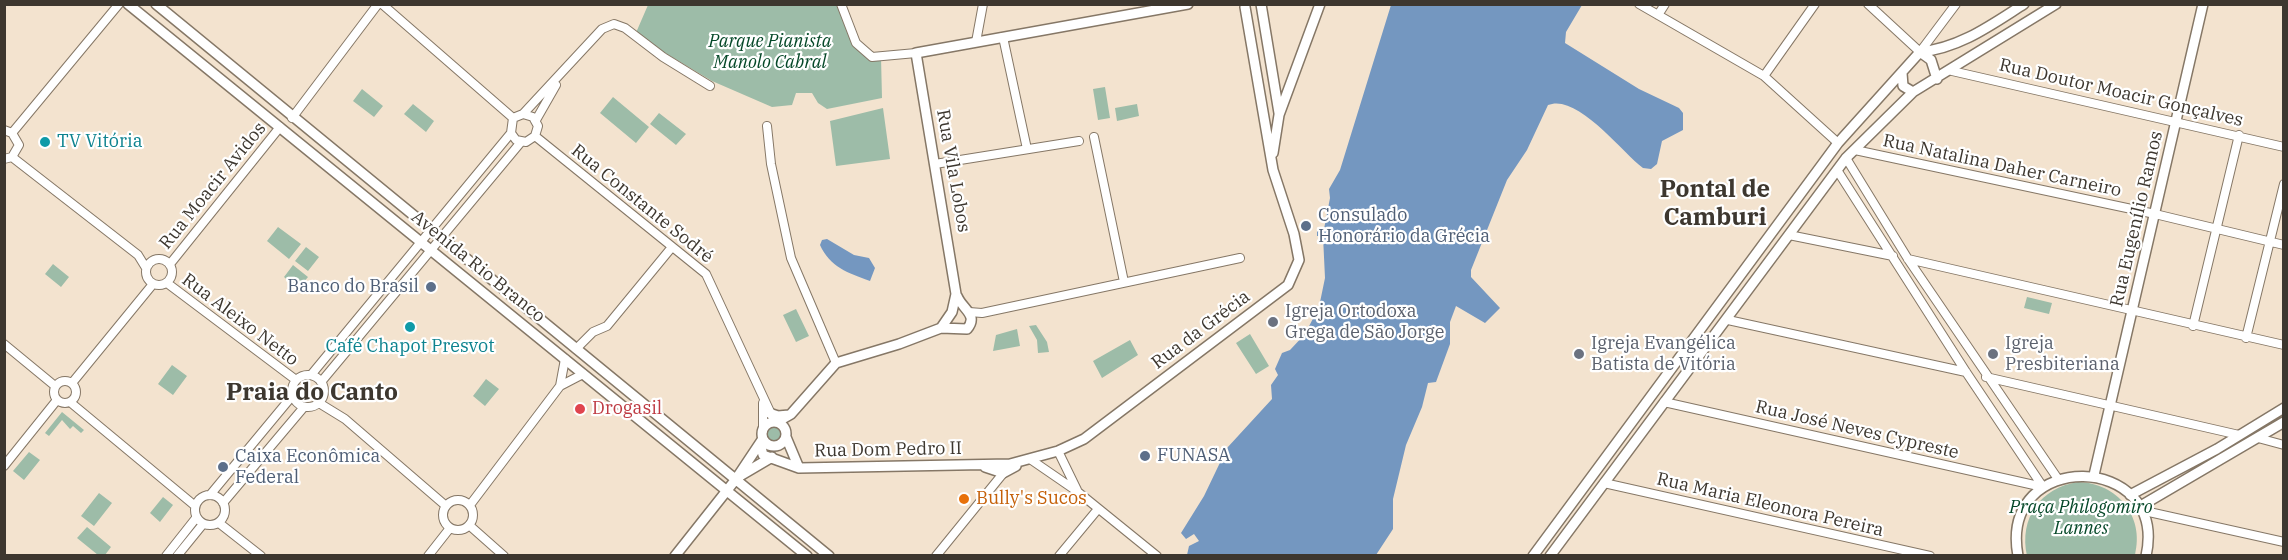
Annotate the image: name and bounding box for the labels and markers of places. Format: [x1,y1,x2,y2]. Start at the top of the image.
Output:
place label: TV Vitória [57,131,142,153]
marker: TV Vitória [38,135,52,149]
place label: Consulado Honorário da Grécia [1318,205,1490,248]
marker: Consulado Honorário da Grécia [1299,219,1313,233]
place label: Banco do Brasil [287,276,419,298]
marker: Banco do Brasil [424,280,438,294]
place label: Igreja Ortodoxa Grega de São Jorge [1285,301,1444,344]
marker: Igreja Ortodoxa Grega de São Jorge [1266,315,1280,329]
marker: Café Chapot Presvot [403,320,417,334]
place label: Igreja Evangélica Batista de Vitória [1591,333,1736,376]
place label: Igreja Presbiteriana [2005,333,2120,376]
place label: Café Chapot Presvot [325,336,495,358]
marker: Igreja Evangélica Batista de Vitória [1572,347,1586,361]
marker: Igreja Presbiteriana [1986,347,2000,361]
place label: Drogasil [592,398,662,420]
marker: Drogasil [573,402,587,416]
place label: FUNASA [1157,445,1230,467]
place label: Caixa Econômica Federal [235,446,380,488]
marker: FUNASA [1138,449,1152,463]
marker: Caixa Econômica Federal [216,460,230,474]
place label: Bully's Sucos [976,488,1087,510]
marker: Bully's Sucos [957,492,971,506]

